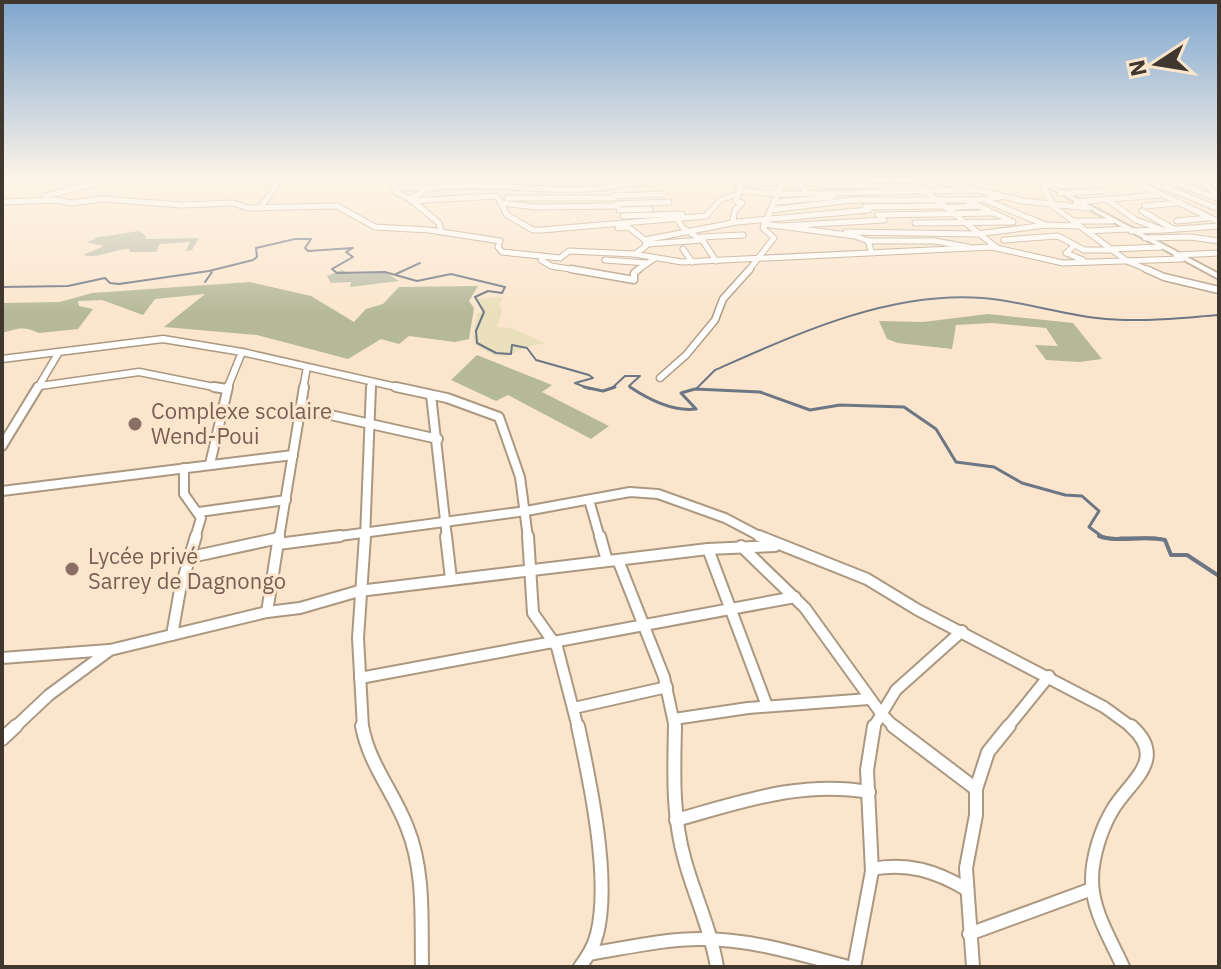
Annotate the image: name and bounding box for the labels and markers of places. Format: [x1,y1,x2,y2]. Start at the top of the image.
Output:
place label: Complexe scolaire Wend-Poui [151,396,332,450]
marker: Complexe scolaire Wend-Poui [126,415,144,433]
place label: Lycée privé Sarrey de Dagnongo [88,541,286,595]
marker: Lycée privé Sarrey de Dagnongo [63,560,81,578]

